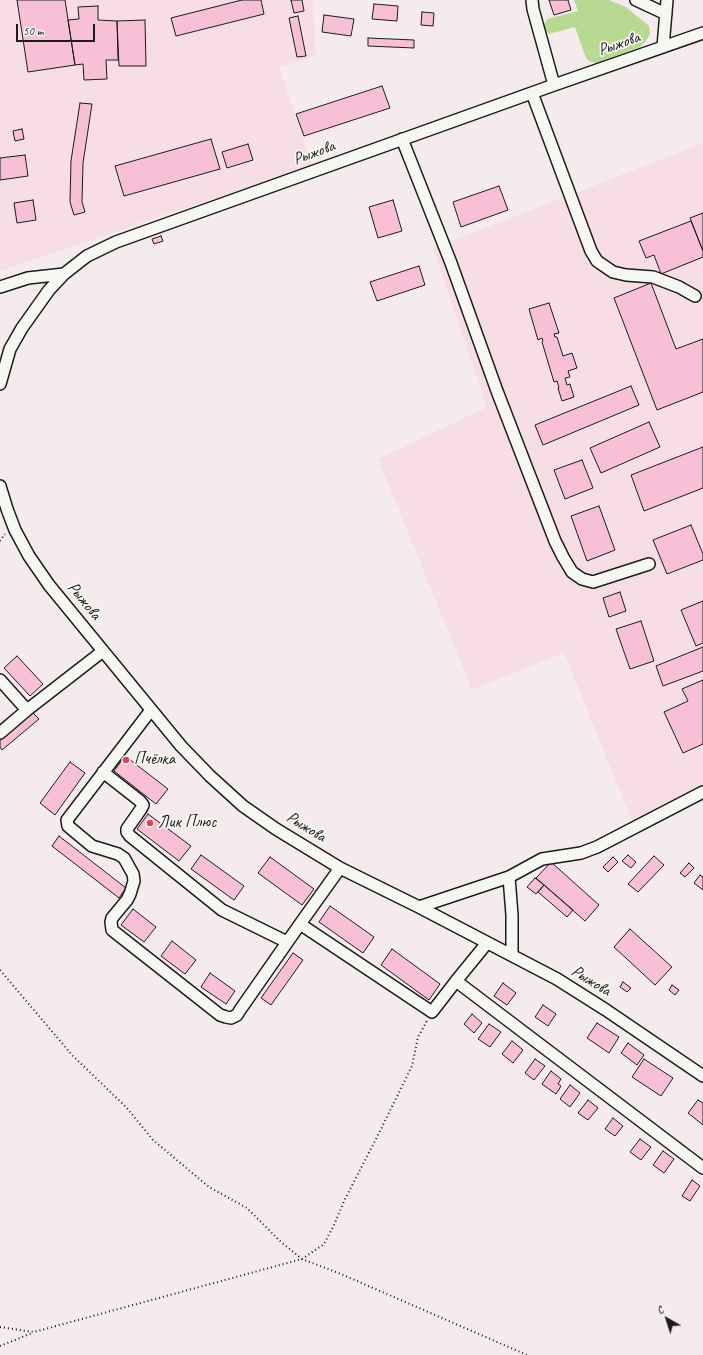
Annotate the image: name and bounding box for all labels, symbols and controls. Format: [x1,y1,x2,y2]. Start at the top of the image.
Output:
scale bar [18,16,97,42]
text: 50 m [23,23,43,39]
street label: Рыжова [595,27,643,61]
street label: Рыжова [290,136,338,170]
street label: Рыжова [63,578,105,624]
place label: Пчёлка [134,750,175,770]
marker: Пчёлка [121,755,131,765]
street label: Рыжова [282,807,330,847]
place label: Лик Плюс [158,813,216,833]
marker: Лик Плюс [145,818,155,828]
street label: Рыжова [567,961,615,1001]
north arrow [647,1299,687,1339]
text: С [653,1303,666,1317]

